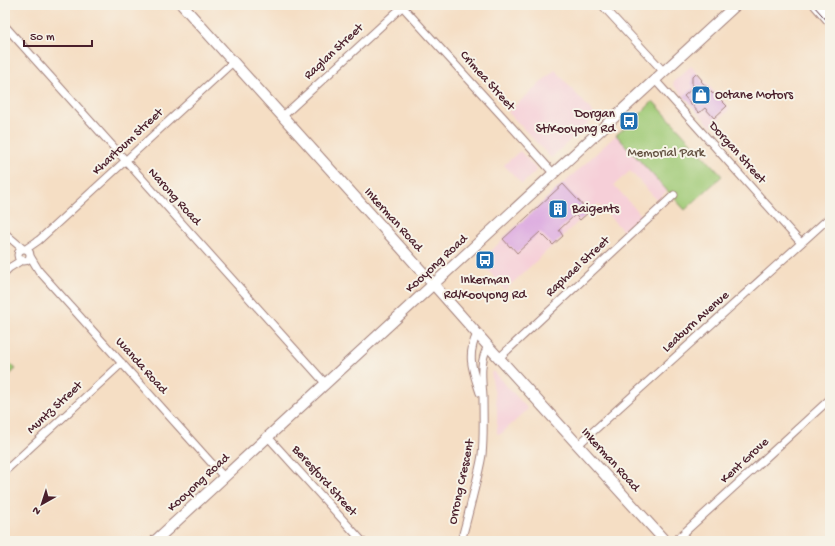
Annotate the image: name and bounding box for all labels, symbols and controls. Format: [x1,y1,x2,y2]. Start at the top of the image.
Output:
street label: Raglan Street [301,20,368,83]
scale bar [24,22,92,48]
text: 50 m [30,31,55,45]
street label: Crimea Street [456,48,519,115]
shop icon: Octane Motors [690,84,712,106]
place label: Octane Motors [715,88,794,103]
street label: Khartoum Street [90,104,168,179]
place label: Dorgan St/Kooyong Rd [536,107,616,137]
bus stop icon: Dorgan St/Kooyong Rd [618,110,640,132]
street label: Dorgan Street [705,118,770,188]
park label: Memorial Park [627,146,706,161]
street label: Narong Road [144,165,205,230]
street label: Inkerman Road [360,185,426,256]
building icon: Baigents [547,198,569,220]
place label: Baigents [571,202,620,217]
street label: Kooyong Road [403,231,472,296]
street label: Raphael Street [543,232,614,300]
bus stop icon: Inkerman Rd/Kooyong Rd [474,249,496,271]
place label: Inkerman Rd/Kooyong Rd [444,273,528,303]
street label: Leaburn Avenue [660,288,733,356]
street label: Wanda Road [112,335,171,398]
street label: Muntz Street [24,377,87,437]
street label: Inkerman Road [577,425,643,496]
street label: Kent Grove [718,435,772,487]
street label: Orrong Crescent [446,437,479,526]
street label: Beresford Street [288,442,361,521]
street label: Kooyong Road [165,450,234,515]
north arrow [22,484,62,524]
text: N [30,503,44,517]

